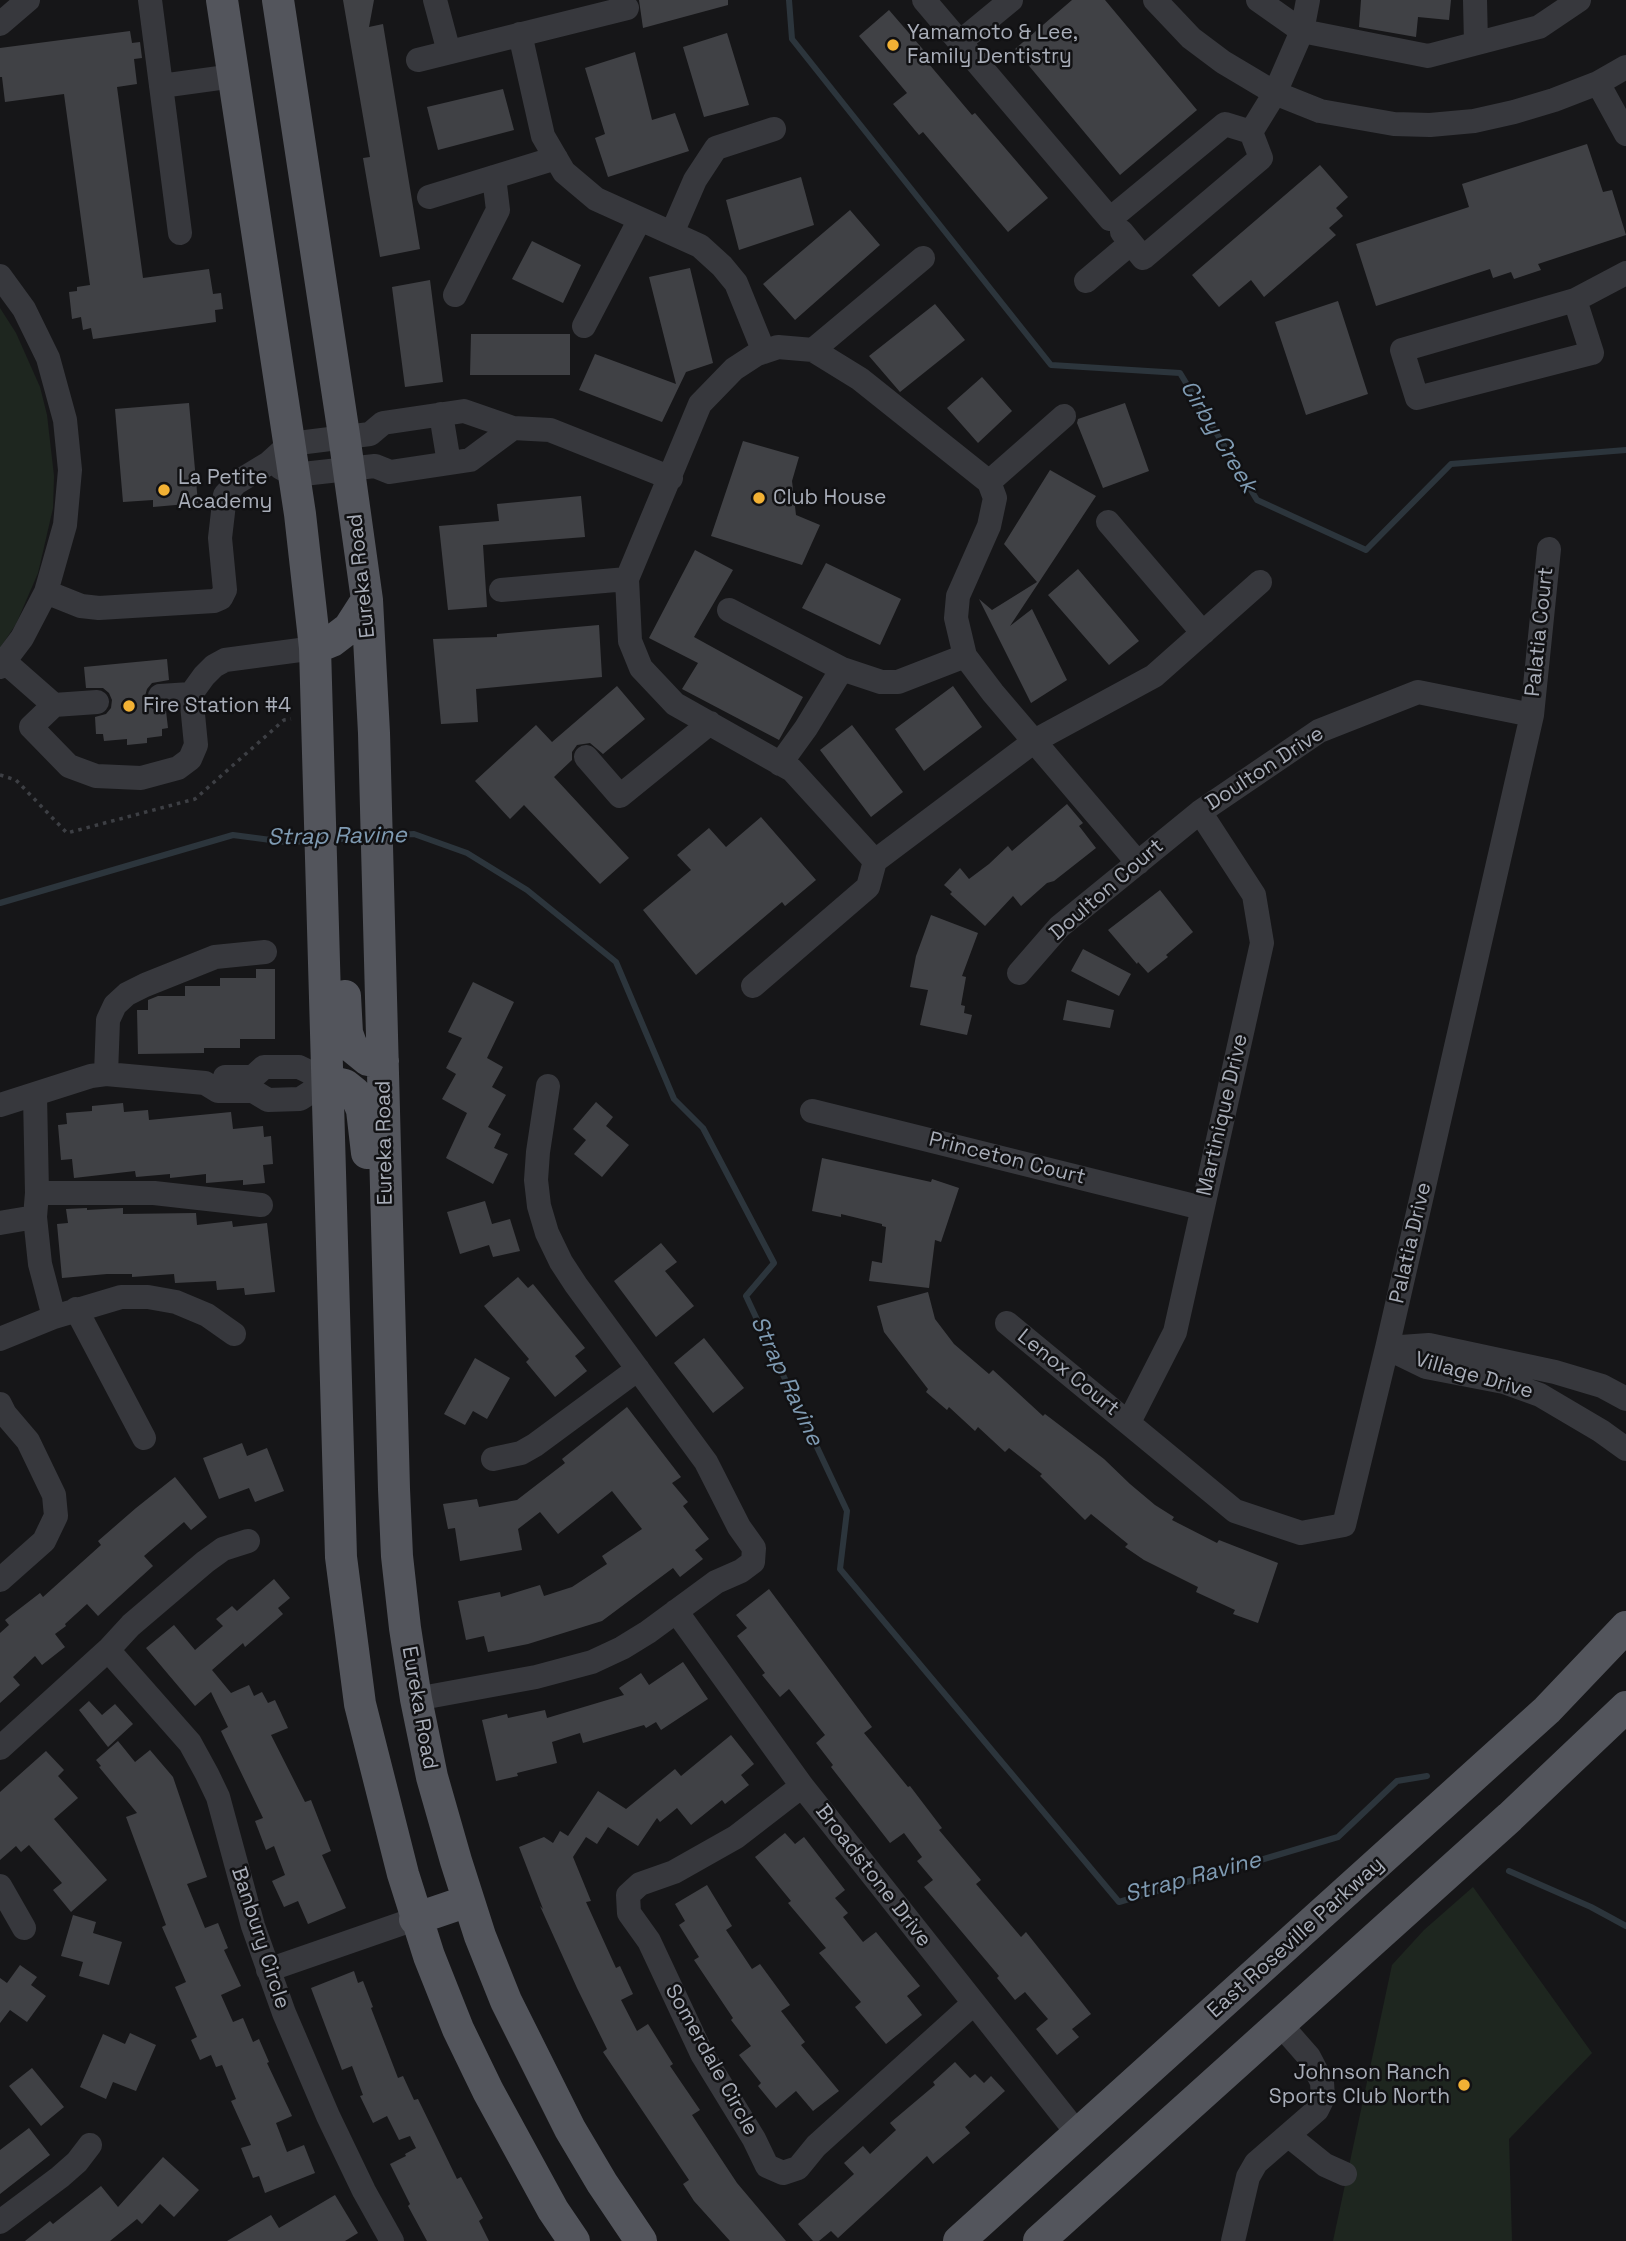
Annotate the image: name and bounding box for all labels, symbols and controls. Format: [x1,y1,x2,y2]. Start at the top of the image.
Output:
place label: Yamamoto & Lee, Family Dentistry [907,20,1078,70]
marker: Yamamoto & Lee, Family Dentistry [885,37,901,53]
water label: Cirby Creek [1174,376,1262,498]
place label: La Petite Academy [178,465,272,515]
marker: La Petite Academy [156,482,172,498]
place label: Club House [773,485,887,511]
marker: Club House [751,490,767,506]
street label: Eureka Road [343,513,381,639]
street label: Palatia Court [1521,566,1559,698]
place label: Fire Station #4 [143,693,291,719]
marker: Fire Station #4 [121,698,137,714]
street label: Doulton Drive [1201,721,1329,817]
water label: Strap Ravine [267,822,407,852]
street label: Doulton Court [1045,834,1169,946]
street label: Martinique Drive [1192,1032,1254,1198]
street label: Eureka Road [371,1080,399,1206]
street label: Princeton Court [926,1127,1088,1191]
street label: Palatia Drive [1385,1180,1437,1306]
water label: Strap Ravine [744,1312,828,1450]
street label: Lenox Court [1012,1324,1124,1422]
street label: Village Drive [1412,1347,1536,1405]
street label: Eureka Road [396,1644,442,1772]
street label: Broadstone Drive [810,1800,936,1952]
water label: Strap Ravine [1122,1847,1264,1909]
street label: East Roseville Parkway [1203,1852,1389,2024]
street label: Banbury Circle [225,1864,295,2012]
street label: Somerdale Circle [659,1980,763,2140]
place label: Johnson Ranch Sports Club North [1269,2060,1450,2110]
marker: Johnson Ranch Sports Club North [1456,2077,1472,2093]

